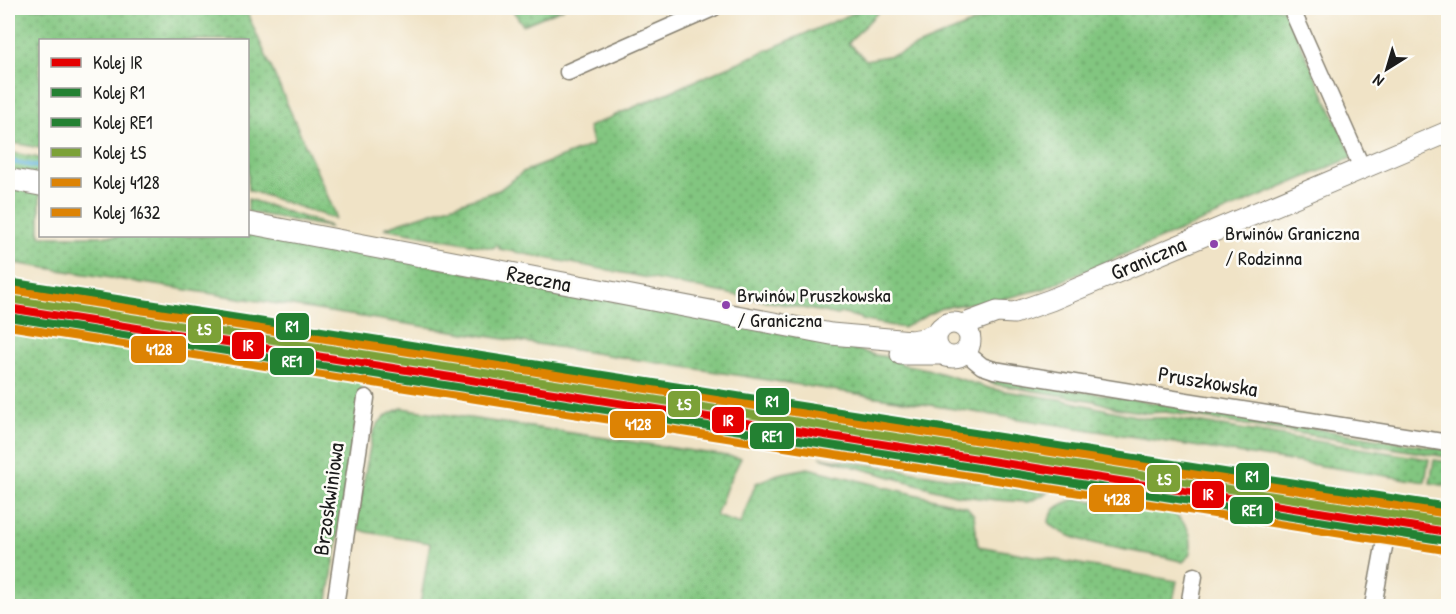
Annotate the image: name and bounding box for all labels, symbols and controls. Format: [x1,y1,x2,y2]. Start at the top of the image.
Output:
legend [39,39,249,237]
north arrow [1357,39,1417,99]
text: Kolej IR [93,50,142,75]
text: N [1368,69,1388,92]
text: Kolej R1 [93,80,145,105]
text: Kolej RE1 [93,110,153,135]
text: Kolej ŁS [93,140,146,165]
text: Kolej 4128 [93,170,160,195]
text: Kolej 1632 [93,200,161,225]
place label: Brwinów Graniczna / Rodzinna [1225,219,1360,271]
street label: Graniczna [1106,229,1191,287]
marker: Brwinów Graniczna / Rodzinna [1208,238,1220,250]
street label: Rzeczna [504,257,574,299]
place label: Brwinów Pruszkowska / Graniczna [737,281,891,333]
marker: Brwinów Pruszkowska / Graniczna [720,299,732,311]
line badge: R1 [275,312,310,341]
line badge: ŁS [187,315,222,344]
text: R1 [285,315,299,337]
text: ŁS [197,318,212,340]
line badge: IR [231,331,265,360]
text: IR [242,334,254,356]
line badge: 4128 [130,335,187,364]
text: 4128 [146,338,172,360]
line badge: RE1 [269,347,315,376]
text: RE1 [282,350,302,372]
street label: Pruszkowska [1156,358,1260,404]
line badge: R1 [755,387,790,416]
line badge: ŁS [667,390,701,418]
text: R1 [765,390,779,412]
text: ŁS [677,393,692,415]
line badge: IR [711,406,745,434]
text: IR [722,409,734,431]
line badge: 4128 [609,410,666,439]
text: 4128 [625,413,651,435]
line badge: RE1 [749,422,795,450]
text: RE1 [762,425,782,447]
street label: Brzoskwiniowa [305,441,351,557]
line badge: R1 [1235,462,1270,491]
line badge: ŁS [1146,464,1181,493]
text: R1 [1245,465,1259,487]
text: ŁS [1157,468,1172,490]
line badge: IR [1191,480,1225,509]
text: IR [1202,483,1214,505]
line badge: 4128 [1088,484,1145,513]
text: 4128 [1104,488,1130,510]
line badge: RE1 [1229,496,1274,525]
text: RE1 [1242,499,1262,521]

